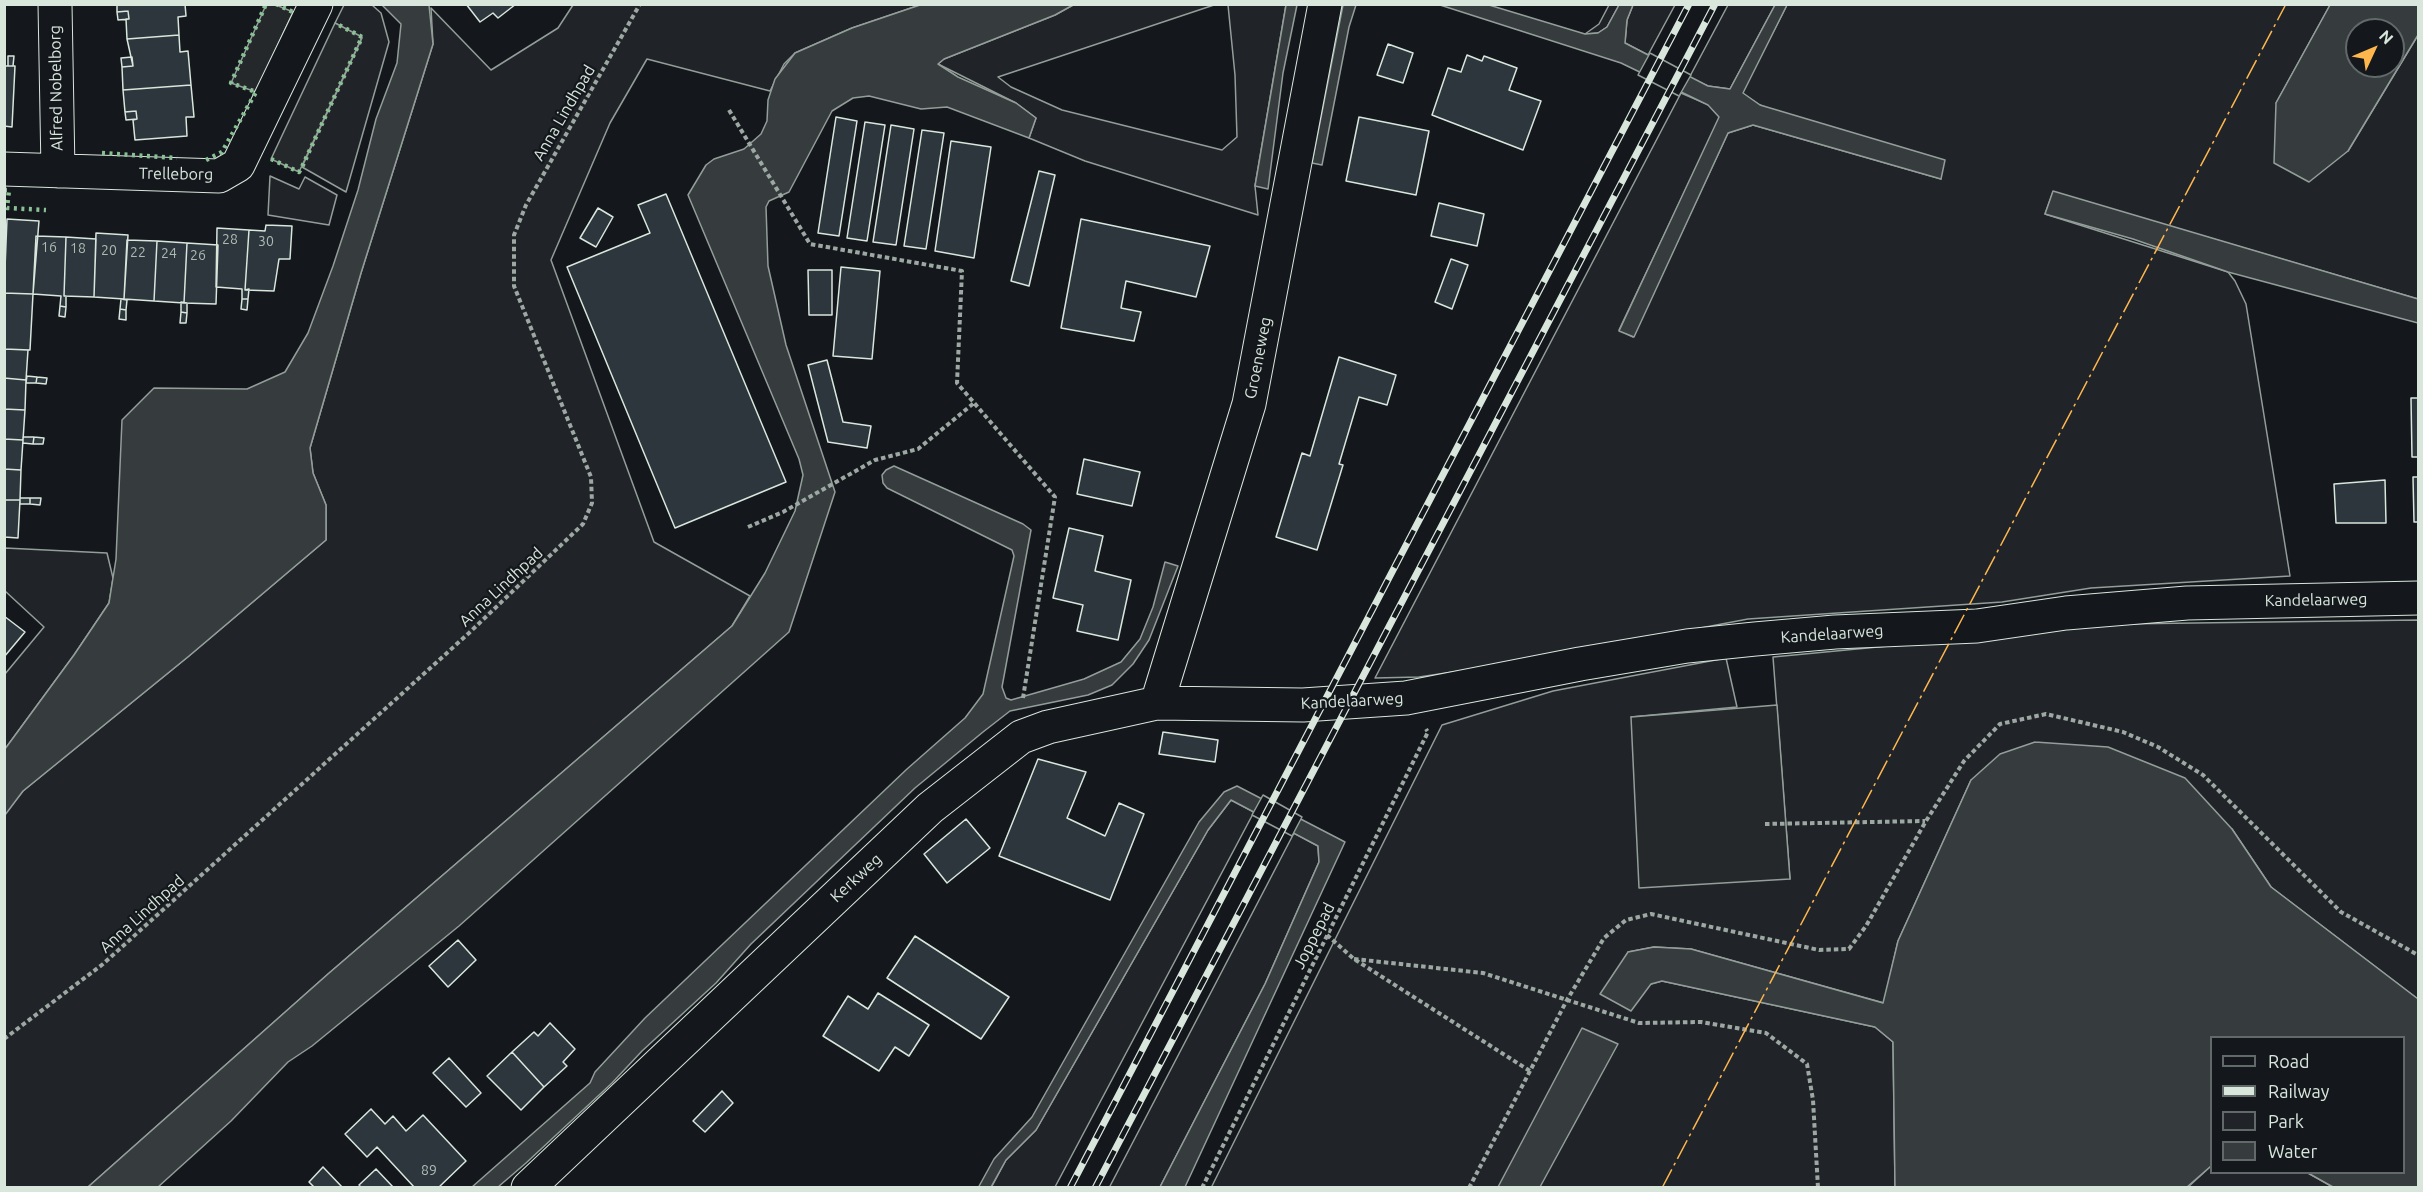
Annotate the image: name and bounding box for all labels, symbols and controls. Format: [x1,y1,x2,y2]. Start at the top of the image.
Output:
north arrow [2345,18,2405,78]
street label: Alfred Nobelborg [45,25,67,151]
text: N [2376,26,2397,47]
street label: Anna Lindhpad [529,62,599,164]
street label: Trelleborg [139,164,213,184]
house number: 28 [222,231,238,247]
house number: 30 [258,233,274,249]
house number: 16 [41,239,57,255]
house number: 18 [70,240,86,256]
house number: 20 [101,242,117,258]
house number: 22 [130,244,146,260]
house number: 24 [161,245,177,261]
house number: 26 [190,247,206,263]
street label: Groeneweg [1241,315,1275,401]
street label: Anna Lindhpad [455,543,547,631]
street label: Kandelaarweg [2264,590,2368,610]
street label: Kandelaarweg [1780,621,1884,647]
street label: Kandelaarweg [1300,689,1404,713]
street label: Kerkweg [826,850,886,906]
street label: Anna Lindhpad [96,871,188,957]
street label: Joppepad [1289,900,1339,972]
legend [2210,1036,2405,1174]
text: Road [2268,1051,2310,1071]
text: Railway [2268,1081,2329,1101]
text: Park [2268,1111,2304,1131]
text: Water [2268,1141,2317,1161]
house number: 89 [421,1162,437,1178]

